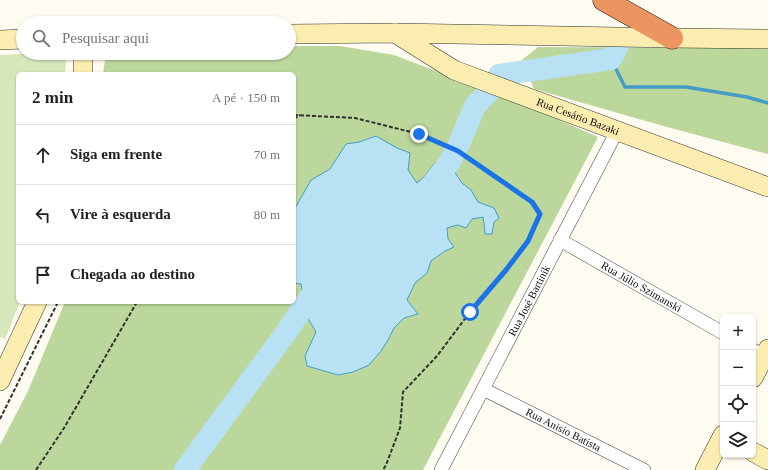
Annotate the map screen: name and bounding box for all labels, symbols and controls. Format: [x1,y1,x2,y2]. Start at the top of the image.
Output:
search box [16,16,296,60]
icon: search [30,27,52,49]
text: Pesquisar aqui [62,30,149,46]
text: 2 min [32,88,73,107]
text: A pé · 150 m [212,90,280,105]
street label: Rua Cesário Bazaki [535,95,621,137]
route end [410,125,428,143]
icon: ahead [32,144,54,166]
text: Siga em frente [70,146,162,162]
text: 70 m [254,147,280,162]
icon: left [32,204,54,226]
text: Vire à esquerda [70,206,171,222]
text: 80 m [254,207,280,222]
street label: Rua Júlio Szimanski [599,259,684,314]
street label: Rua José Bartinik [506,263,553,338]
icon: arrive [32,264,54,286]
text: Chegada ao destino [70,266,195,282]
route start [461,303,479,321]
map controls [720,314,756,458]
button: + [720,314,756,350]
button: − [720,350,756,386]
button: locate [720,386,756,422]
street label: Rua Anisio Batista [524,406,603,453]
button: layers [720,422,756,458]

